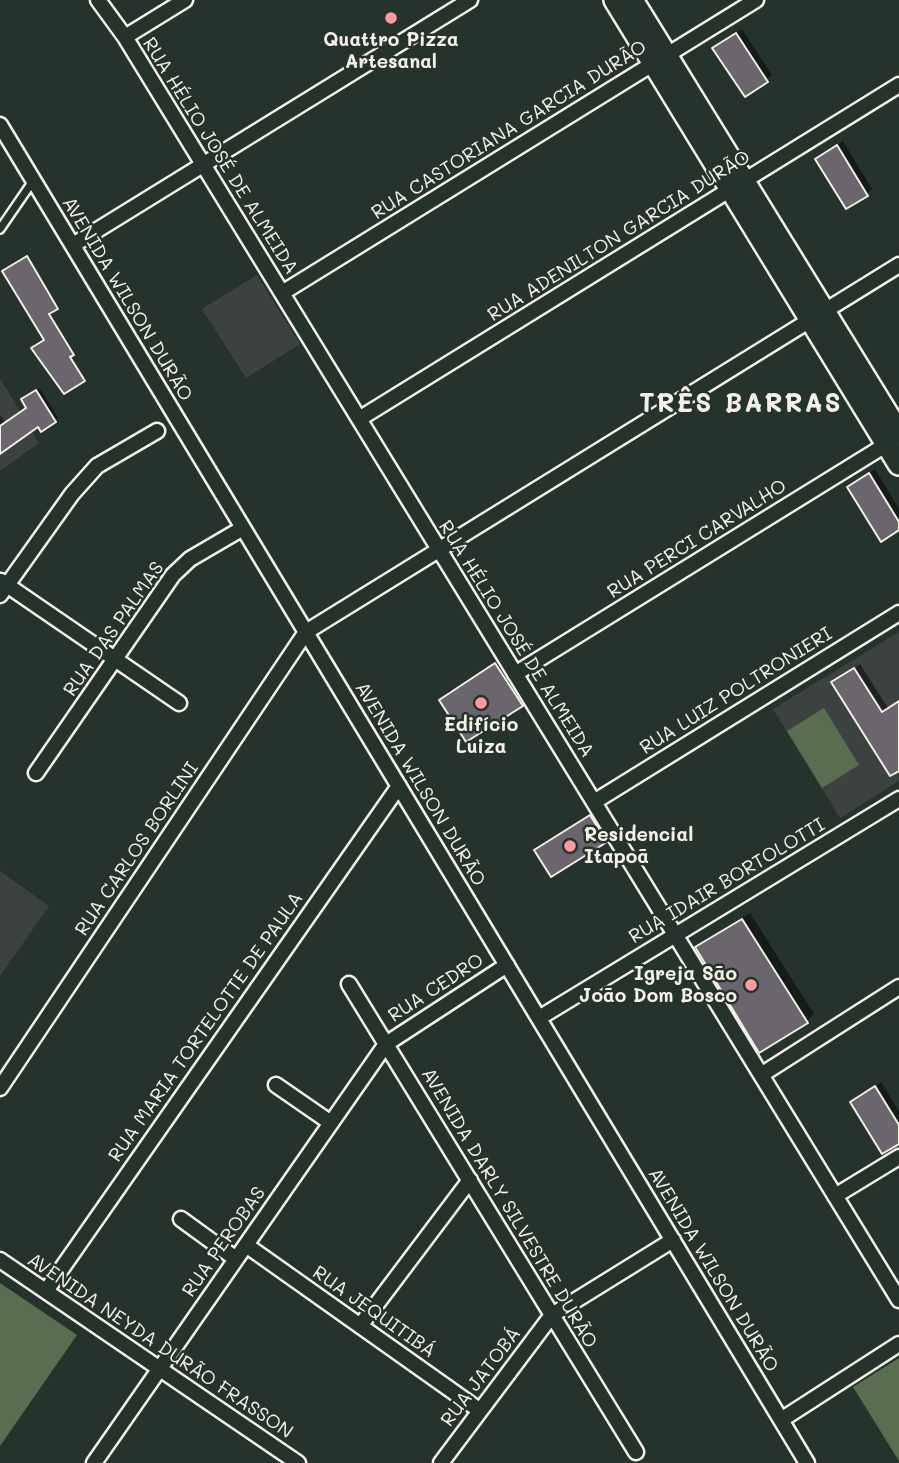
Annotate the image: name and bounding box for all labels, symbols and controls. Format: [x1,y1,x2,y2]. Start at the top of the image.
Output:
marker: Quattro Pizza Artesanal [383,10,399,26]
place label: Quattro Pizza Artesanal [323,29,459,73]
street label: RUA HÉLIO JOSÉ DE ALMEIDA [138,33,302,279]
street label: RUA CASTORIANA GARCIA DURÃO [367,36,651,224]
street label: RUA ADENILTON GARCIA DURÃO [484,146,754,326]
street label: AVENIDA WILSON DURÃO [57,193,197,405]
district label: TRÊS BARRAS [641,388,841,420]
street label: RUA PERCI CARVALHO [603,475,791,603]
street label: RUA HÉLIO JOSÉ DE ALMEIDA [434,516,598,762]
street label: RUA DAS PALMAS [59,557,169,701]
street label: RUA LUIZ POLTRONIERI [636,622,836,760]
street label: AVENIDA WILSON DURÃO [350,678,490,890]
marker: Edifício Luiza [473,695,489,711]
place label: Edifício Luiza [444,714,518,758]
street label: RUA CARLOS BORLINI [70,758,204,940]
street label: RUA IDAIR BORTOLOTTI [625,813,829,949]
place label: Residencial Itapoã [584,824,693,868]
marker: Residencial Itapoã [562,838,578,854]
street label: RUA MARIA TORTELOTTE DE PAULA [104,888,308,1166]
street label: RUA CEDRO [384,949,488,1027]
place label: Igreja São João Dom Bosco [579,963,737,1007]
marker: Igreja São João Dom Bosco [743,977,759,993]
street label: AVENIDA DARLY SILVESTRE DURÃO [416,1064,602,1352]
street label: AVENIDA WILSON DURÃO [643,1164,783,1376]
street label: RUA PEROBAS [178,1182,270,1302]
street label: AVENIDA NEYDA DURÃO FRASSON [23,1248,297,1444]
street label: RUA JEQUITIBÁ [308,1261,440,1363]
street label: RUA JATOBÁ [436,1323,526,1431]

